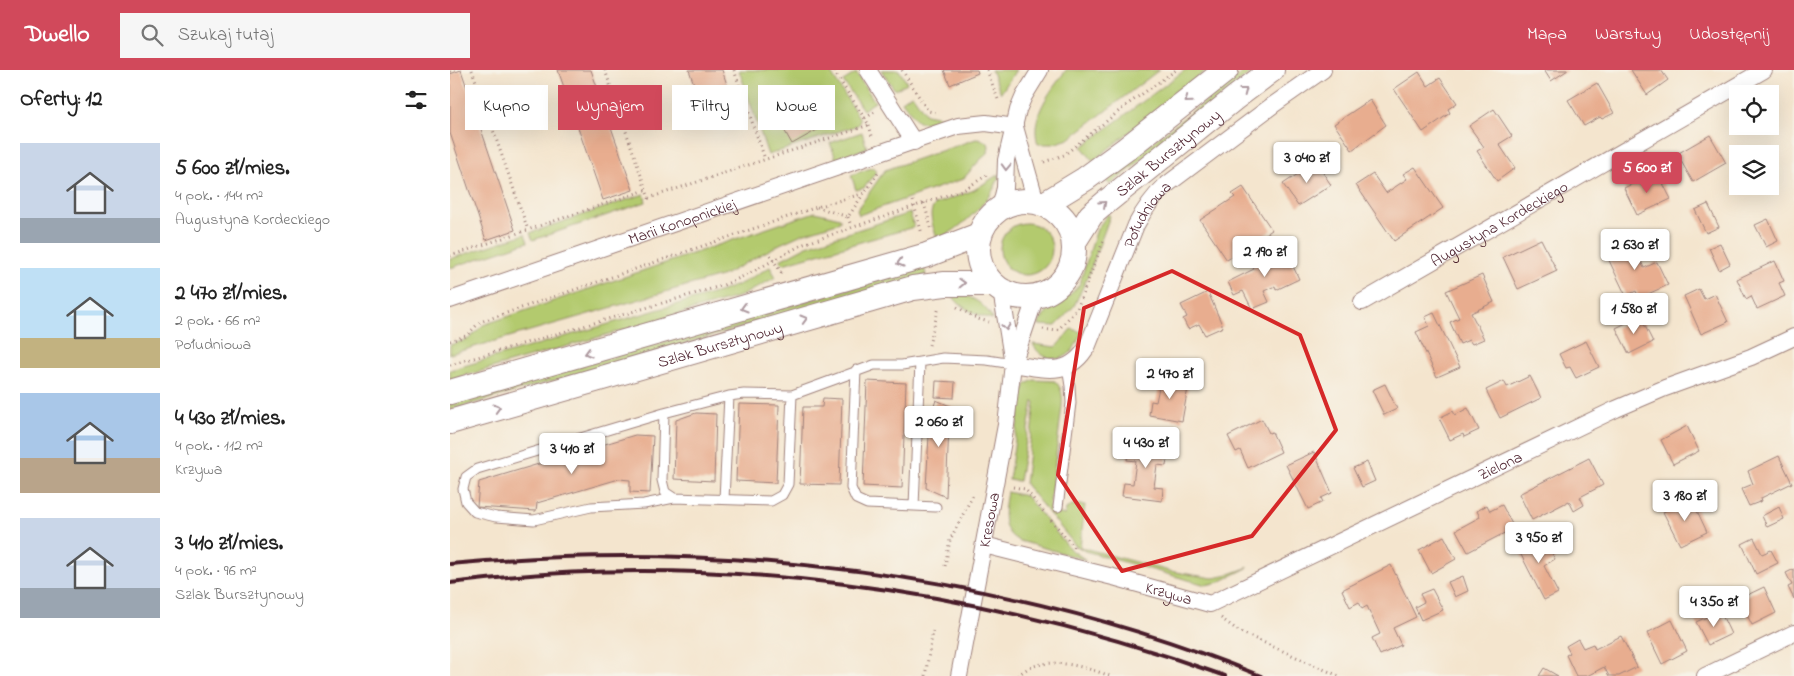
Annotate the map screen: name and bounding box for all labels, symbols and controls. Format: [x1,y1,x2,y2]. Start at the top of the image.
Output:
search box [120,13,470,58]
text: Dwello [25,18,90,53]
icon: search [138,21,166,49]
text: Szukaj tutaj [178,22,273,49]
text: Mapa [1527,22,1567,48]
text: Warstwy [1595,22,1661,48]
text: Udostępnij [1689,22,1769,48]
text: Oferty: 12 [20,85,102,115]
chip: Kupno [465,85,548,130]
chip: Wynajem [558,85,662,130]
chip: Filtry [672,85,748,130]
chip: Nowe [758,85,835,130]
map controls [1729,85,1779,195]
button: locate [1729,85,1779,135]
icon: filters [402,86,430,114]
one-way arrow [1238,89,1247,97]
one-way arrow [1184,95,1193,104]
street label: Szlak Bursztynowy [1111,104,1227,204]
pin: 3 040 zł [1255,142,1359,184]
button: layers [1729,145,1779,195]
text: 3 040 zł [1284,146,1330,170]
pin: 5 600 zł [1595,152,1699,194]
text: 5 600 zł/mies. [175,154,289,184]
text: 5 600 zł [1623,156,1671,180]
icon: home [60,163,120,223]
one-way arrow [1001,164,1012,172]
street label: Południowa [1118,176,1177,252]
street label: Augustyna Kordeckiego [1427,176,1573,274]
text: 4 pok. · 144 m² [175,184,263,208]
street label: Marii Konopnickiej [625,193,740,252]
one-way arrow [1098,201,1107,210]
text: Augustyna Kordeckiego [175,208,330,232]
pin: 2 630 zł [1583,228,1687,271]
text: 2 630 zł [1612,233,1658,257]
pin: 2 190 zł [1213,236,1317,278]
text: 2 190 zł [1243,240,1287,264]
one-way arrow [897,257,905,267]
one-way arrow [958,278,966,288]
text: 2 470 zł/mies. [175,279,287,309]
icon: home [60,288,120,348]
pin: 1 580 zł [1582,292,1686,335]
text: 1 580 zł [1611,297,1657,321]
one-way arrow [740,302,749,312]
text: 2 pok. · 66 m² [175,309,260,333]
one-way arrow [800,315,808,325]
street label: Szlak Bursztynowy [655,316,786,375]
one-way arrow [1001,323,1011,332]
text: Południowa [175,333,251,357]
one-way arrow [584,347,593,357]
pin: 2 470 zł [1118,358,1222,400]
text: 2 470 zł [1147,362,1193,386]
one-way arrow [492,403,501,414]
text: 4 430 zł/mies. [175,404,285,434]
pin: 2 060 zł [887,406,991,448]
text: 2 060 zł [915,410,963,434]
icon: home [60,413,120,473]
pin: 4 430 zł [1094,426,1198,469]
text: 4 430 zł [1123,431,1169,455]
pin: 3 410 zł [520,432,624,475]
text: 4 pok. · 112 m² [175,434,263,458]
text: 3 410 zł [550,437,594,461]
street label: Zielona [1474,446,1527,488]
text: Krzywa [175,458,222,482]
pin: 3 180 zł [1633,480,1737,522]
text: 3 180 zł [1664,484,1706,508]
street label: Kresowa [973,491,1007,550]
pin: 3 950 zł [1487,522,1591,564]
text: 3 950 zł [1516,526,1562,550]
text: 3 410 zł/mies. [175,529,283,559]
icon: home [60,538,120,598]
text: 4 pok. · 96 m² [175,559,257,583]
street label: Krzywa [1142,577,1195,612]
text: Szlak Bursztynowy [175,583,304,607]
pin: 4 350 zł [1662,586,1766,628]
text: 4 350 zł [1690,590,1738,614]

